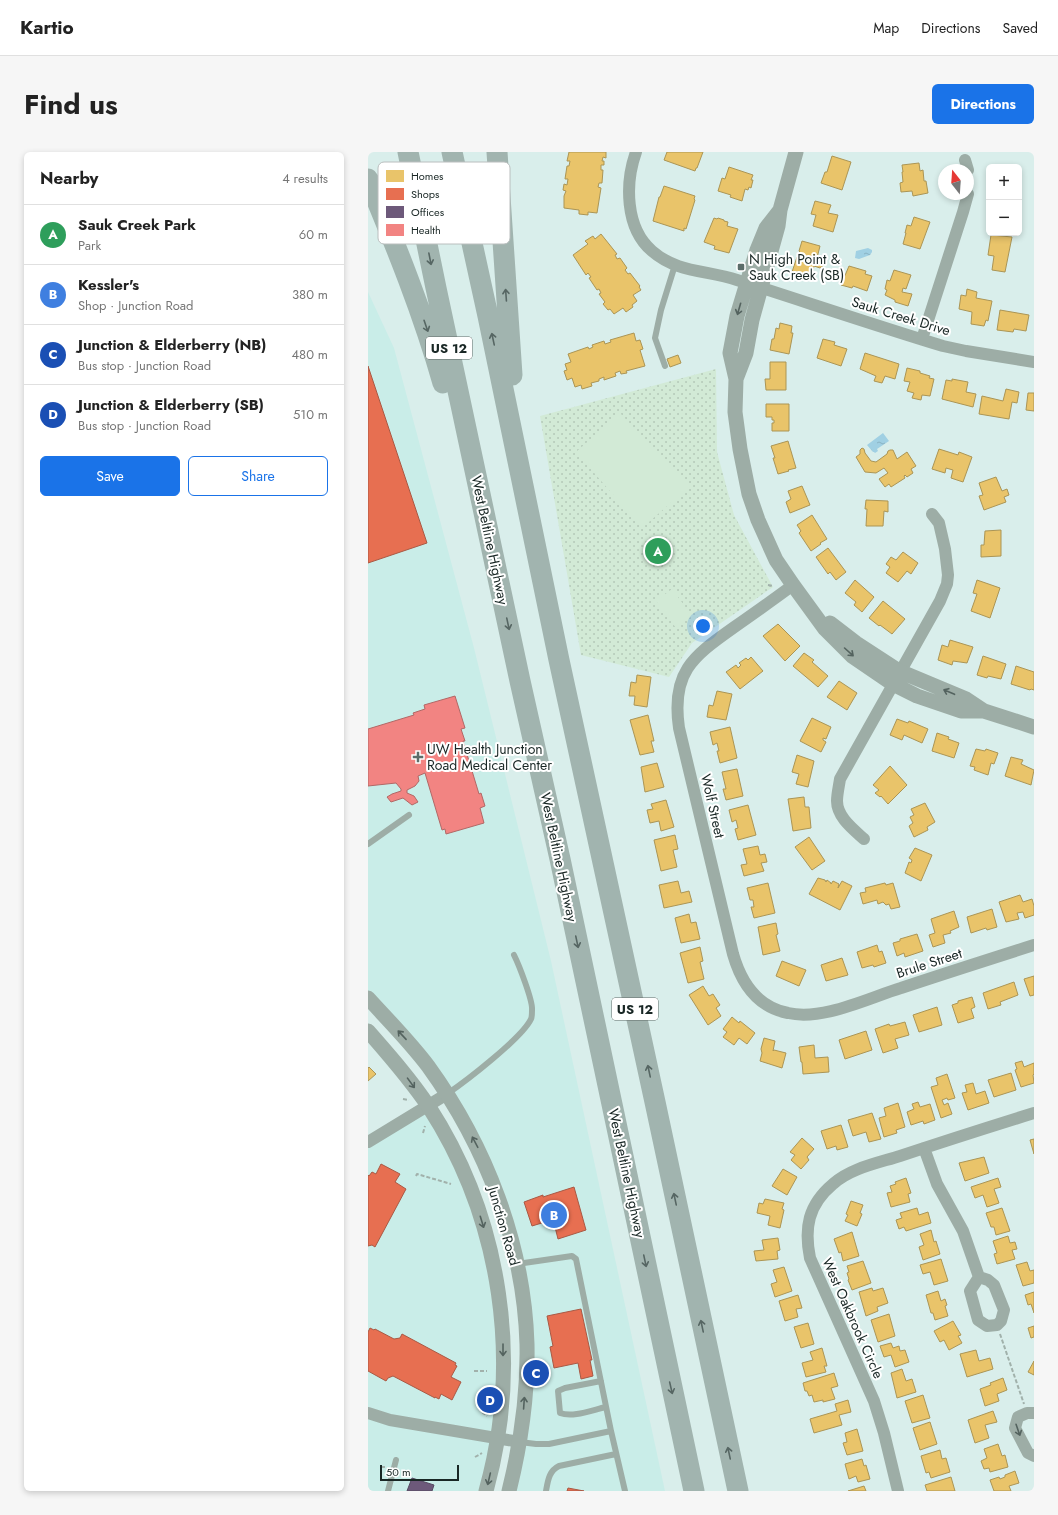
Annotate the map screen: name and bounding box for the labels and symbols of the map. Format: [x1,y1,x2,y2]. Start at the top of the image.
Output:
legend [378,162,510,244]
north arrow [938,164,974,200]
text: Homes [411,168,444,184]
text: Shops [411,186,440,202]
text: Offices [411,204,445,220]
text: Health [411,222,441,238]
place label: N High Point & Sauk Creek (SB) [749,249,844,285]
one-way arrow [426,252,434,265]
marker: N High Point & Sauk Creek (SB) [736,262,746,272]
one-way arrow [503,289,510,302]
street label: Sauk Creek Drive [849,291,953,341]
one-way arrow [735,303,742,316]
one-way arrow [422,319,430,331]
one-way arrow [489,333,497,346]
road number: US 12 [426,337,472,359]
street label: West Beltline Highway [467,474,514,607]
pin: A [645,536,671,566]
your location [693,616,713,636]
one-way arrow [504,617,512,630]
one-way arrow [843,647,853,656]
one-way arrow [944,688,956,696]
place label: UW Health Junction Road Medical Center [427,739,552,775]
marker: UW Health Junction Road Medical Center [412,751,424,763]
street label: Wolf Street [696,772,730,841]
street label: West Beltline Highway [536,791,583,924]
one-way arrow [573,935,581,948]
street label: Brule Street [894,943,965,983]
road number: US 12 [612,998,658,1020]
one-way arrow [397,1030,407,1040]
one-way arrow [644,1065,652,1078]
one-way arrow [407,1077,415,1088]
street label: West Beltline Highway [604,1107,651,1240]
one-way arrow [470,1136,478,1148]
street label: Junction Road [483,1182,525,1268]
one-way arrow [671,1192,679,1205]
pin: B [541,1200,567,1230]
one-way arrow [479,1216,486,1229]
one-way arrow [642,1254,650,1267]
street label: West Oakbrook Circle [817,1254,889,1382]
one-way arrow [698,1320,706,1333]
one-way arrow [499,1343,507,1356]
pin: C [523,1358,549,1388]
one-way arrow [668,1381,676,1394]
pin: D [477,1385,503,1415]
one-way arrow [521,1397,528,1410]
one-way arrow [1014,1424,1022,1436]
one-way arrow [725,1447,733,1460]
scale bar [380,1463,459,1482]
one-way arrow [484,1472,492,1485]

